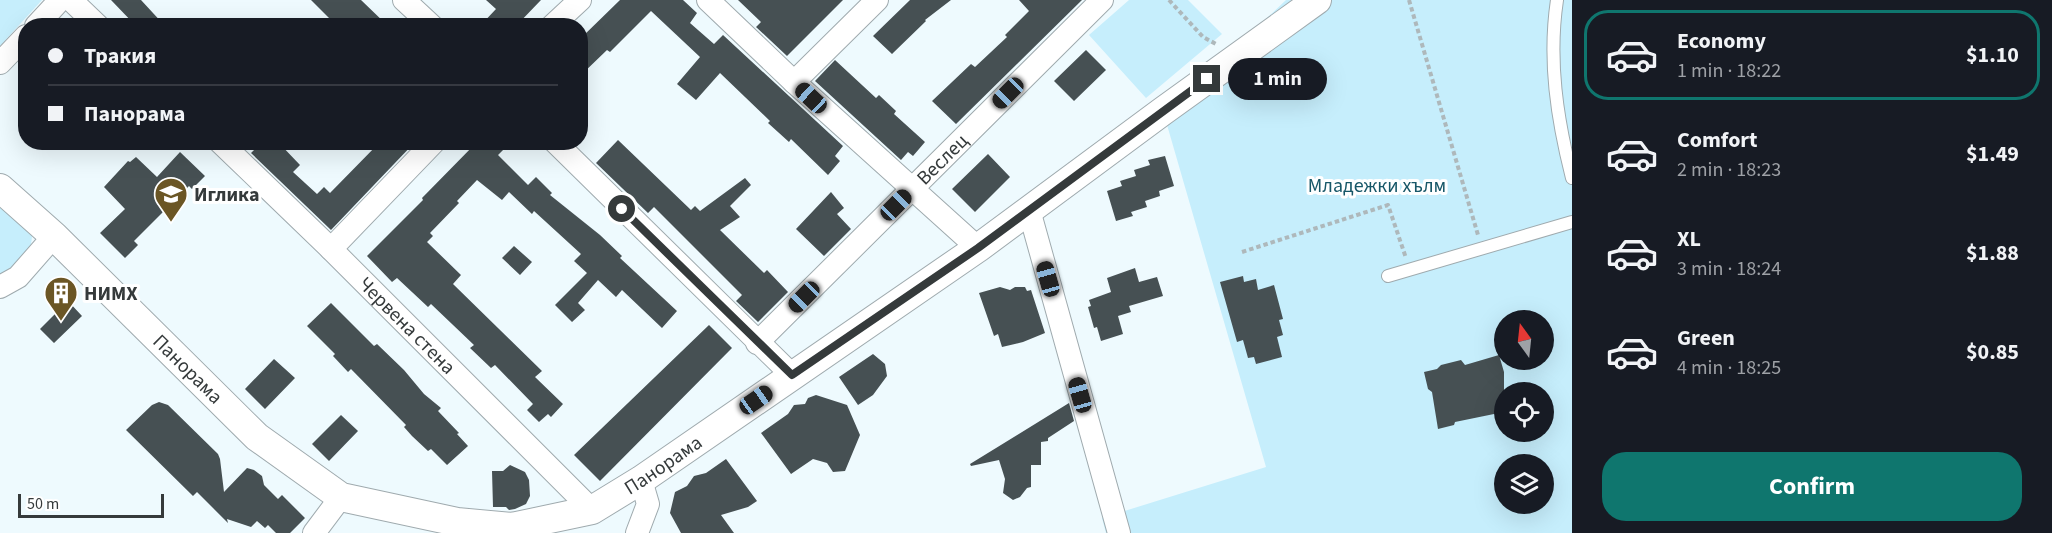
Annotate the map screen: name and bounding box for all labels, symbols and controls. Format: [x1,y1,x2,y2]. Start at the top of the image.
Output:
text: Economy [1677,25,1766,57]
icon: car [1605,28,1659,82]
text: $1.10 [1966,39,2019,71]
text: Тракия [84,40,156,72]
text: 1 min · 18:22 [1677,57,1781,85]
callout: 1 min [1228,58,1327,100]
route end [1193,65,1220,92]
text: 1 min [1253,65,1302,93]
car [989,74,1027,112]
car [792,79,830,117]
text: Панорама [84,98,185,130]
text: Comfort [1677,124,1758,156]
icon: car [1605,127,1659,181]
street label: Веслец [911,128,975,192]
text: $1.49 [1966,138,2019,170]
text: 2 min · 18:23 [1677,156,1781,184]
park label: Младежки хълм [1308,172,1446,200]
school or university icon: Иглика [153,176,189,223]
place label: Иглика [194,181,259,209]
car [877,186,915,224]
route start [608,195,635,222]
text: XL [1677,223,1701,255]
icon: car [1605,226,1659,280]
text: $1.88 [1966,237,2019,269]
text: 3 min · 18:24 [1677,255,1781,283]
car [1034,259,1062,299]
street label: Червена стена [352,271,462,381]
building icon: НИМХ [43,275,79,322]
car [785,278,823,316]
place label: НИМХ [84,280,138,308]
north arrow [1494,310,1554,370]
map controls [1494,310,1554,514]
text: Green [1677,322,1735,354]
icon: car [1605,325,1659,379]
street label: Панорама [146,328,229,411]
text: $0.85 [1966,336,2019,368]
text: 4 min · 18:25 [1677,354,1781,382]
car [1066,375,1094,415]
car [736,382,776,418]
button: locate [1494,382,1554,442]
street label: Панорама [619,429,708,502]
button: Confirm [1602,452,2022,521]
button: layers [1494,454,1554,514]
scale bar [18,491,164,518]
text: 50 m [27,493,59,515]

